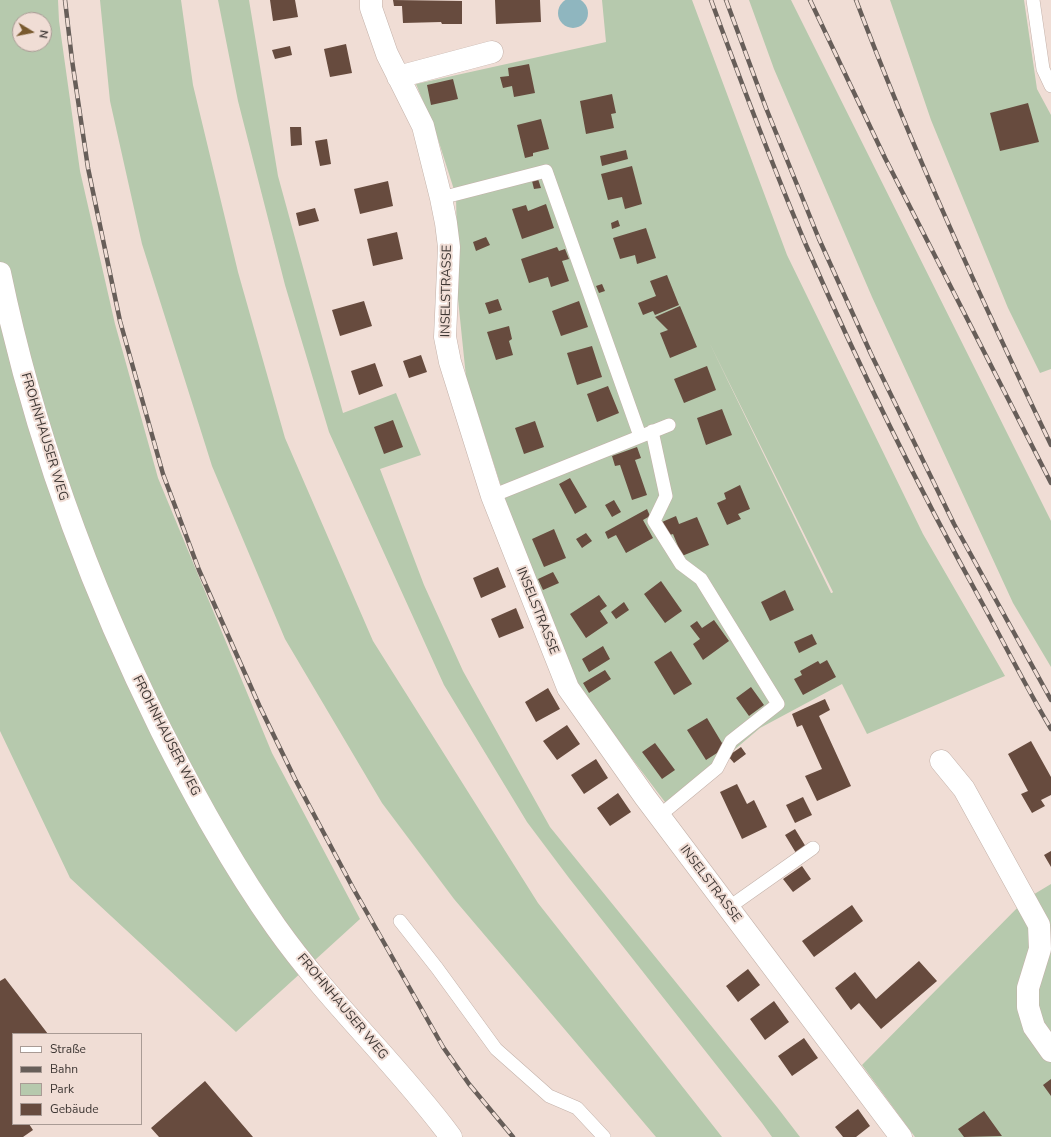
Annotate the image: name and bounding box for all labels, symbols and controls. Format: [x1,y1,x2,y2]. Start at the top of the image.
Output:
north arrow [12,12,52,52]
text: N [35,29,51,39]
street label: INSELSTRASSE [438,245,456,337]
street label: FROHNHAUSER WEG [17,371,71,503]
street label: INSELSTRASSE [512,565,562,657]
street label: FROHNHAUSER WEG [129,673,203,799]
street label: INSELSTRASSE [676,842,744,926]
street label: FROHNHAUSER WEG [293,951,391,1063]
legend [12,1033,142,1125]
text: Straße [50,1041,86,1057]
text: Bahn [50,1061,78,1077]
text: Park [50,1081,74,1097]
text: Gebäude [50,1101,99,1117]

